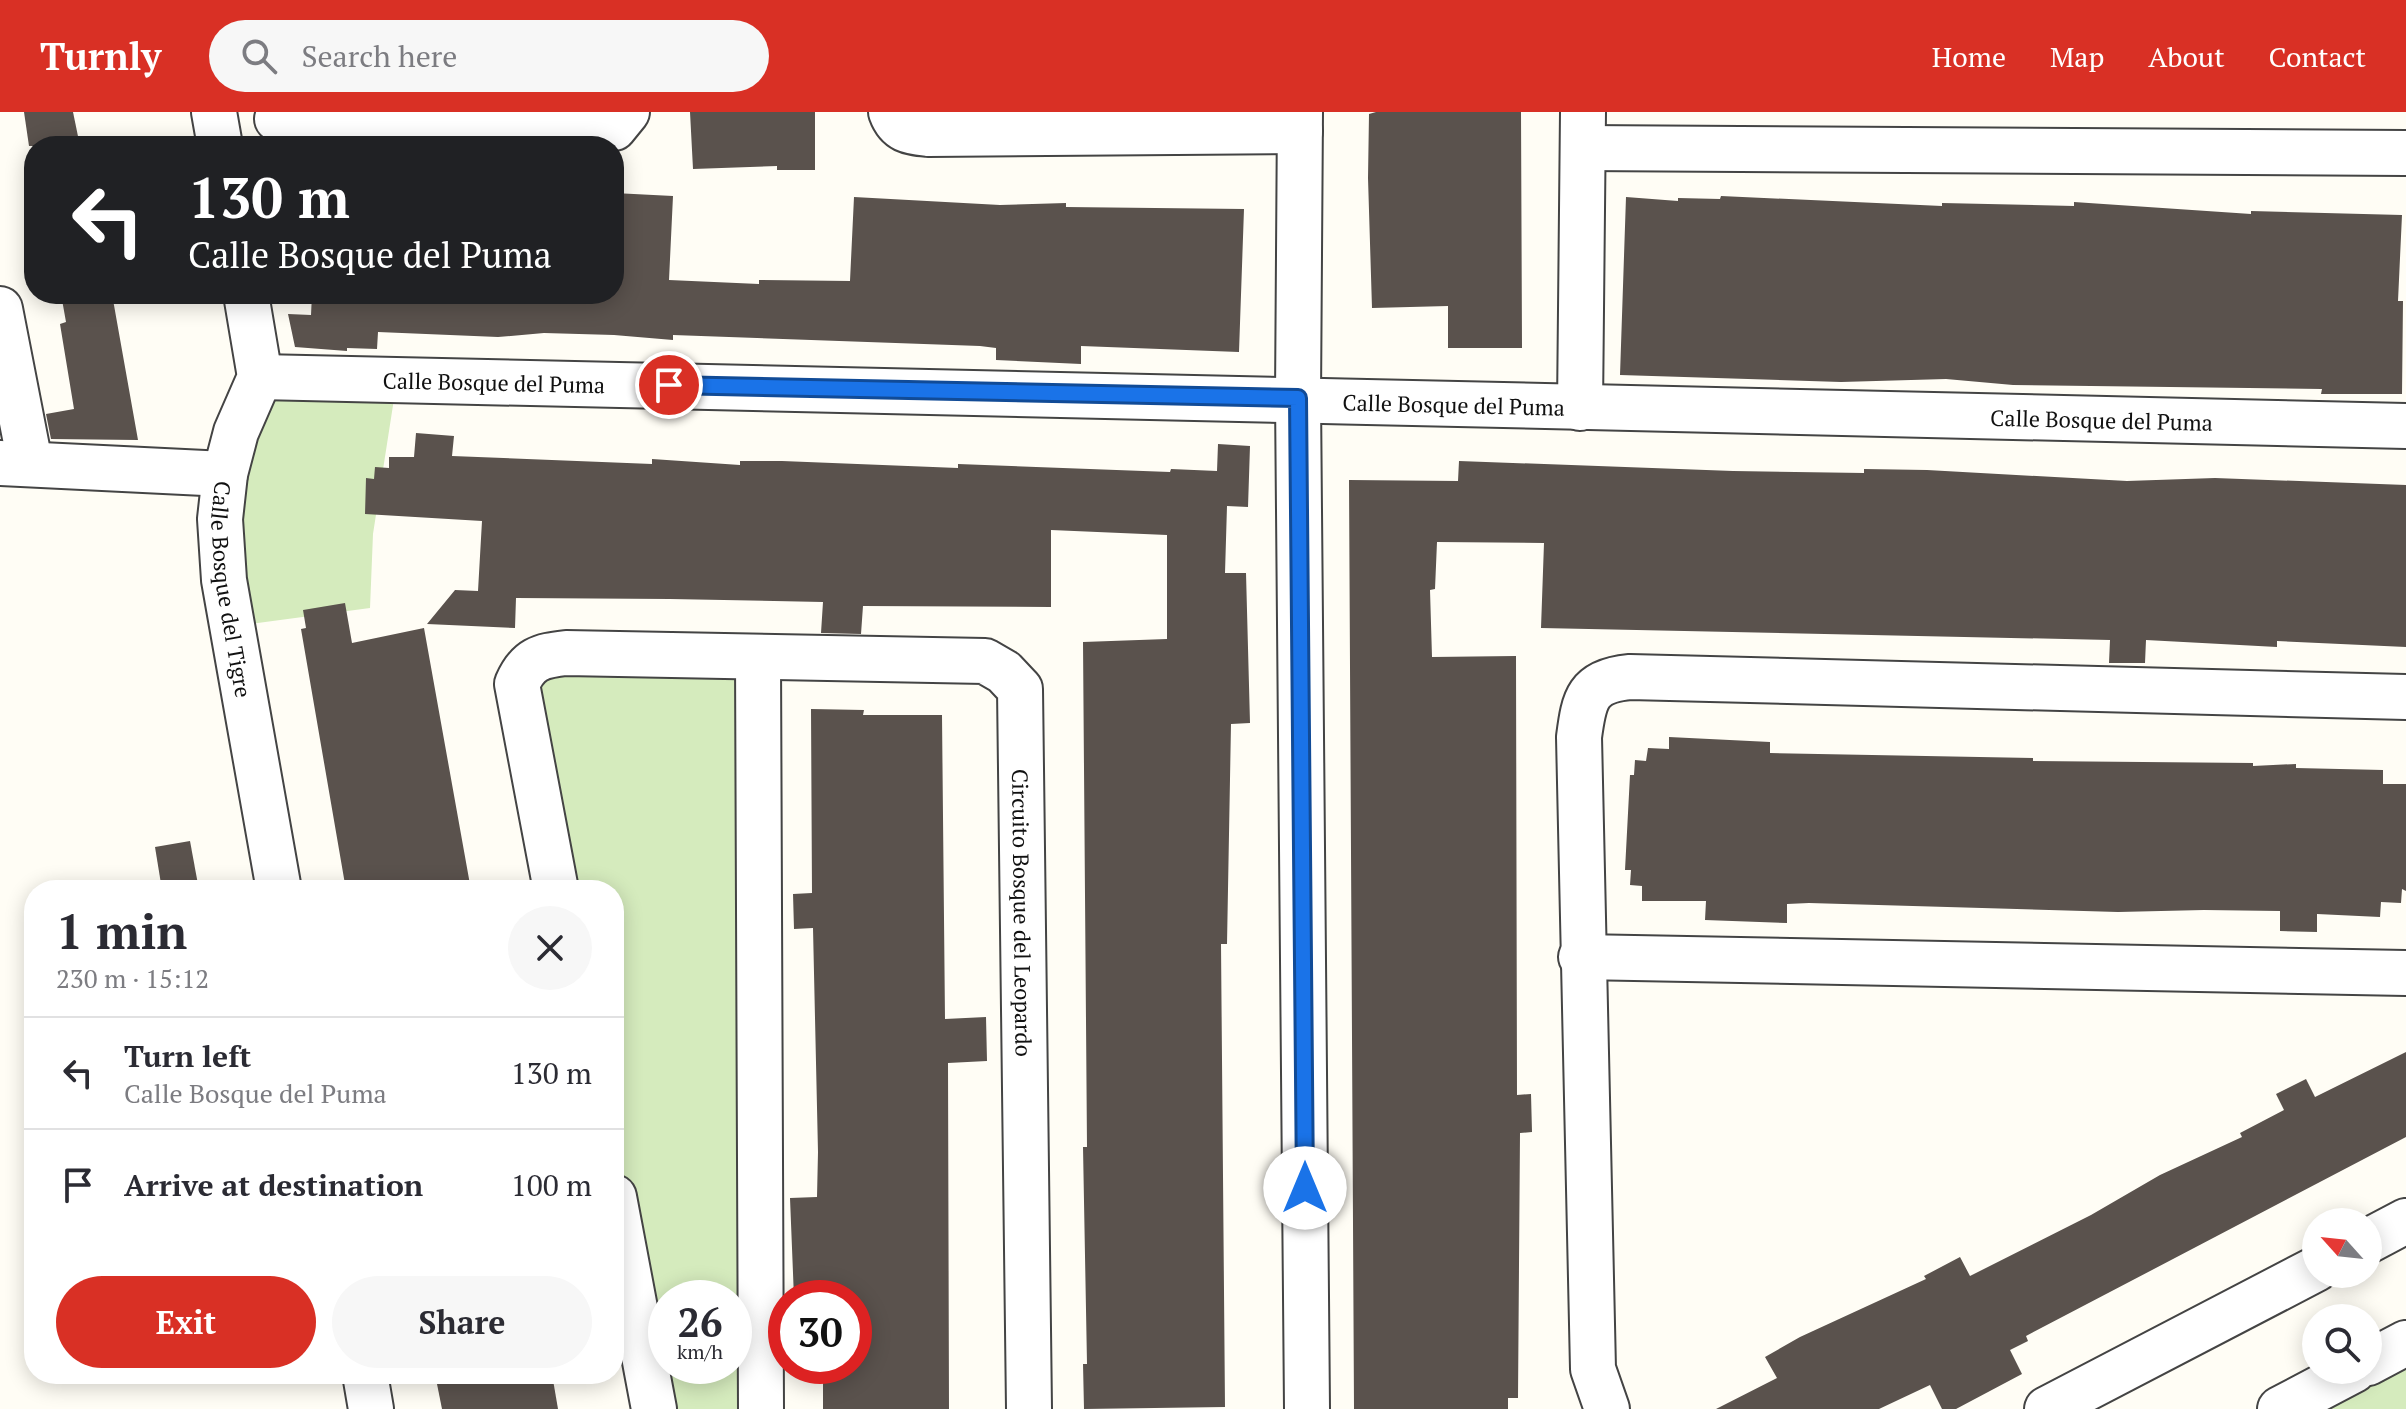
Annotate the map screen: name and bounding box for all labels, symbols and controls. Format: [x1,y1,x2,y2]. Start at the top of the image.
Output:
search box [209,20,769,92]
text: Turnly [40,31,161,81]
icon: search [237,34,281,78]
text: Search here [301,36,457,76]
text: Home [1932,38,2006,75]
text: Map [2050,38,2104,75]
text: About [2148,38,2225,75]
text: Contact [2269,38,2366,75]
text: 130 m [188,160,350,234]
icon: left [56,168,160,272]
text: Calle Bosque del Puma [188,231,552,278]
pin [635,351,703,419]
icon: arrive [647,363,691,407]
street label: Calle Bosque del Puma [382,365,605,399]
street label: Calle Bosque del Puma [1342,387,1565,421]
street label: Calle Bosque del Puma [1990,402,2213,436]
street label: Calle Bosque del Tigre [206,480,259,700]
street label: Circuito Bosque del Leopardo [1007,769,1039,1057]
text: 1 min [56,899,187,963]
button: close [508,906,592,990]
text: 230 m · 15:12 [56,961,209,995]
text: Turn left [124,1036,251,1076]
icon: left [56,1051,100,1095]
text: 130 m [511,1053,592,1093]
text: Calle Bosque del Puma [124,1076,387,1110]
position arrow [1263,1146,1347,1230]
icon: arrive [56,1163,100,1207]
text: Arrive at destination [124,1165,423,1205]
text: 100 m [511,1165,592,1205]
north arrow [2302,1208,2382,1288]
map controls [2302,1208,2382,1384]
button: Exit [56,1276,316,1368]
button: Share [332,1276,592,1368]
speed limit sign: 30 [768,1280,872,1384]
text: 26 [677,1295,723,1348]
button: search [2302,1304,2382,1384]
text: km/h [677,1338,723,1365]

